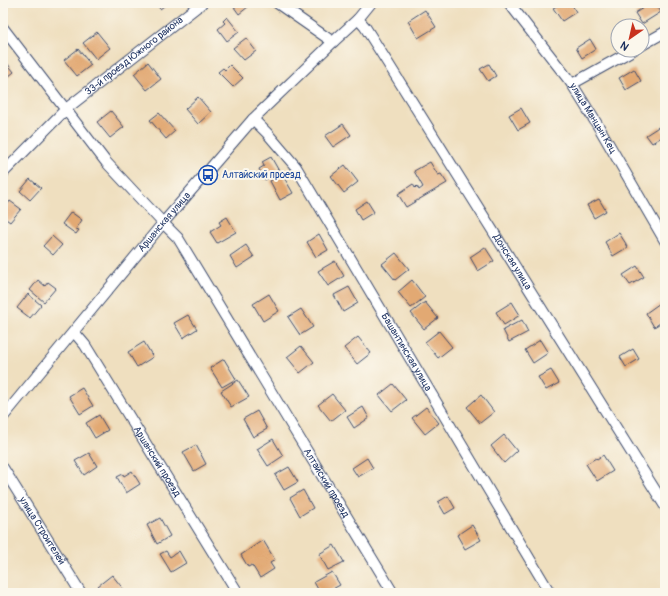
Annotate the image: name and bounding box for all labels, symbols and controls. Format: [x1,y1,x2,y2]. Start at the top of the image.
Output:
street label: 33-й проезд Южного района [83,14,186,98]
north arrow [610,18,650,58]
text: N [618,38,631,53]
street label: улица Манцын Кец [566,80,619,156]
bus stop icon: Алтайский проезд [197,164,219,186]
place label: Алтайский проезд [222,169,301,181]
street label: Аршанская улица [136,189,193,254]
street label: Донская улица [490,231,534,292]
street label: Башантинская улица [379,311,434,394]
street label: Аршанский проезд [131,424,183,499]
street label: Алтайский проезд [301,446,352,520]
street label: улица Строителей [16,494,68,567]

